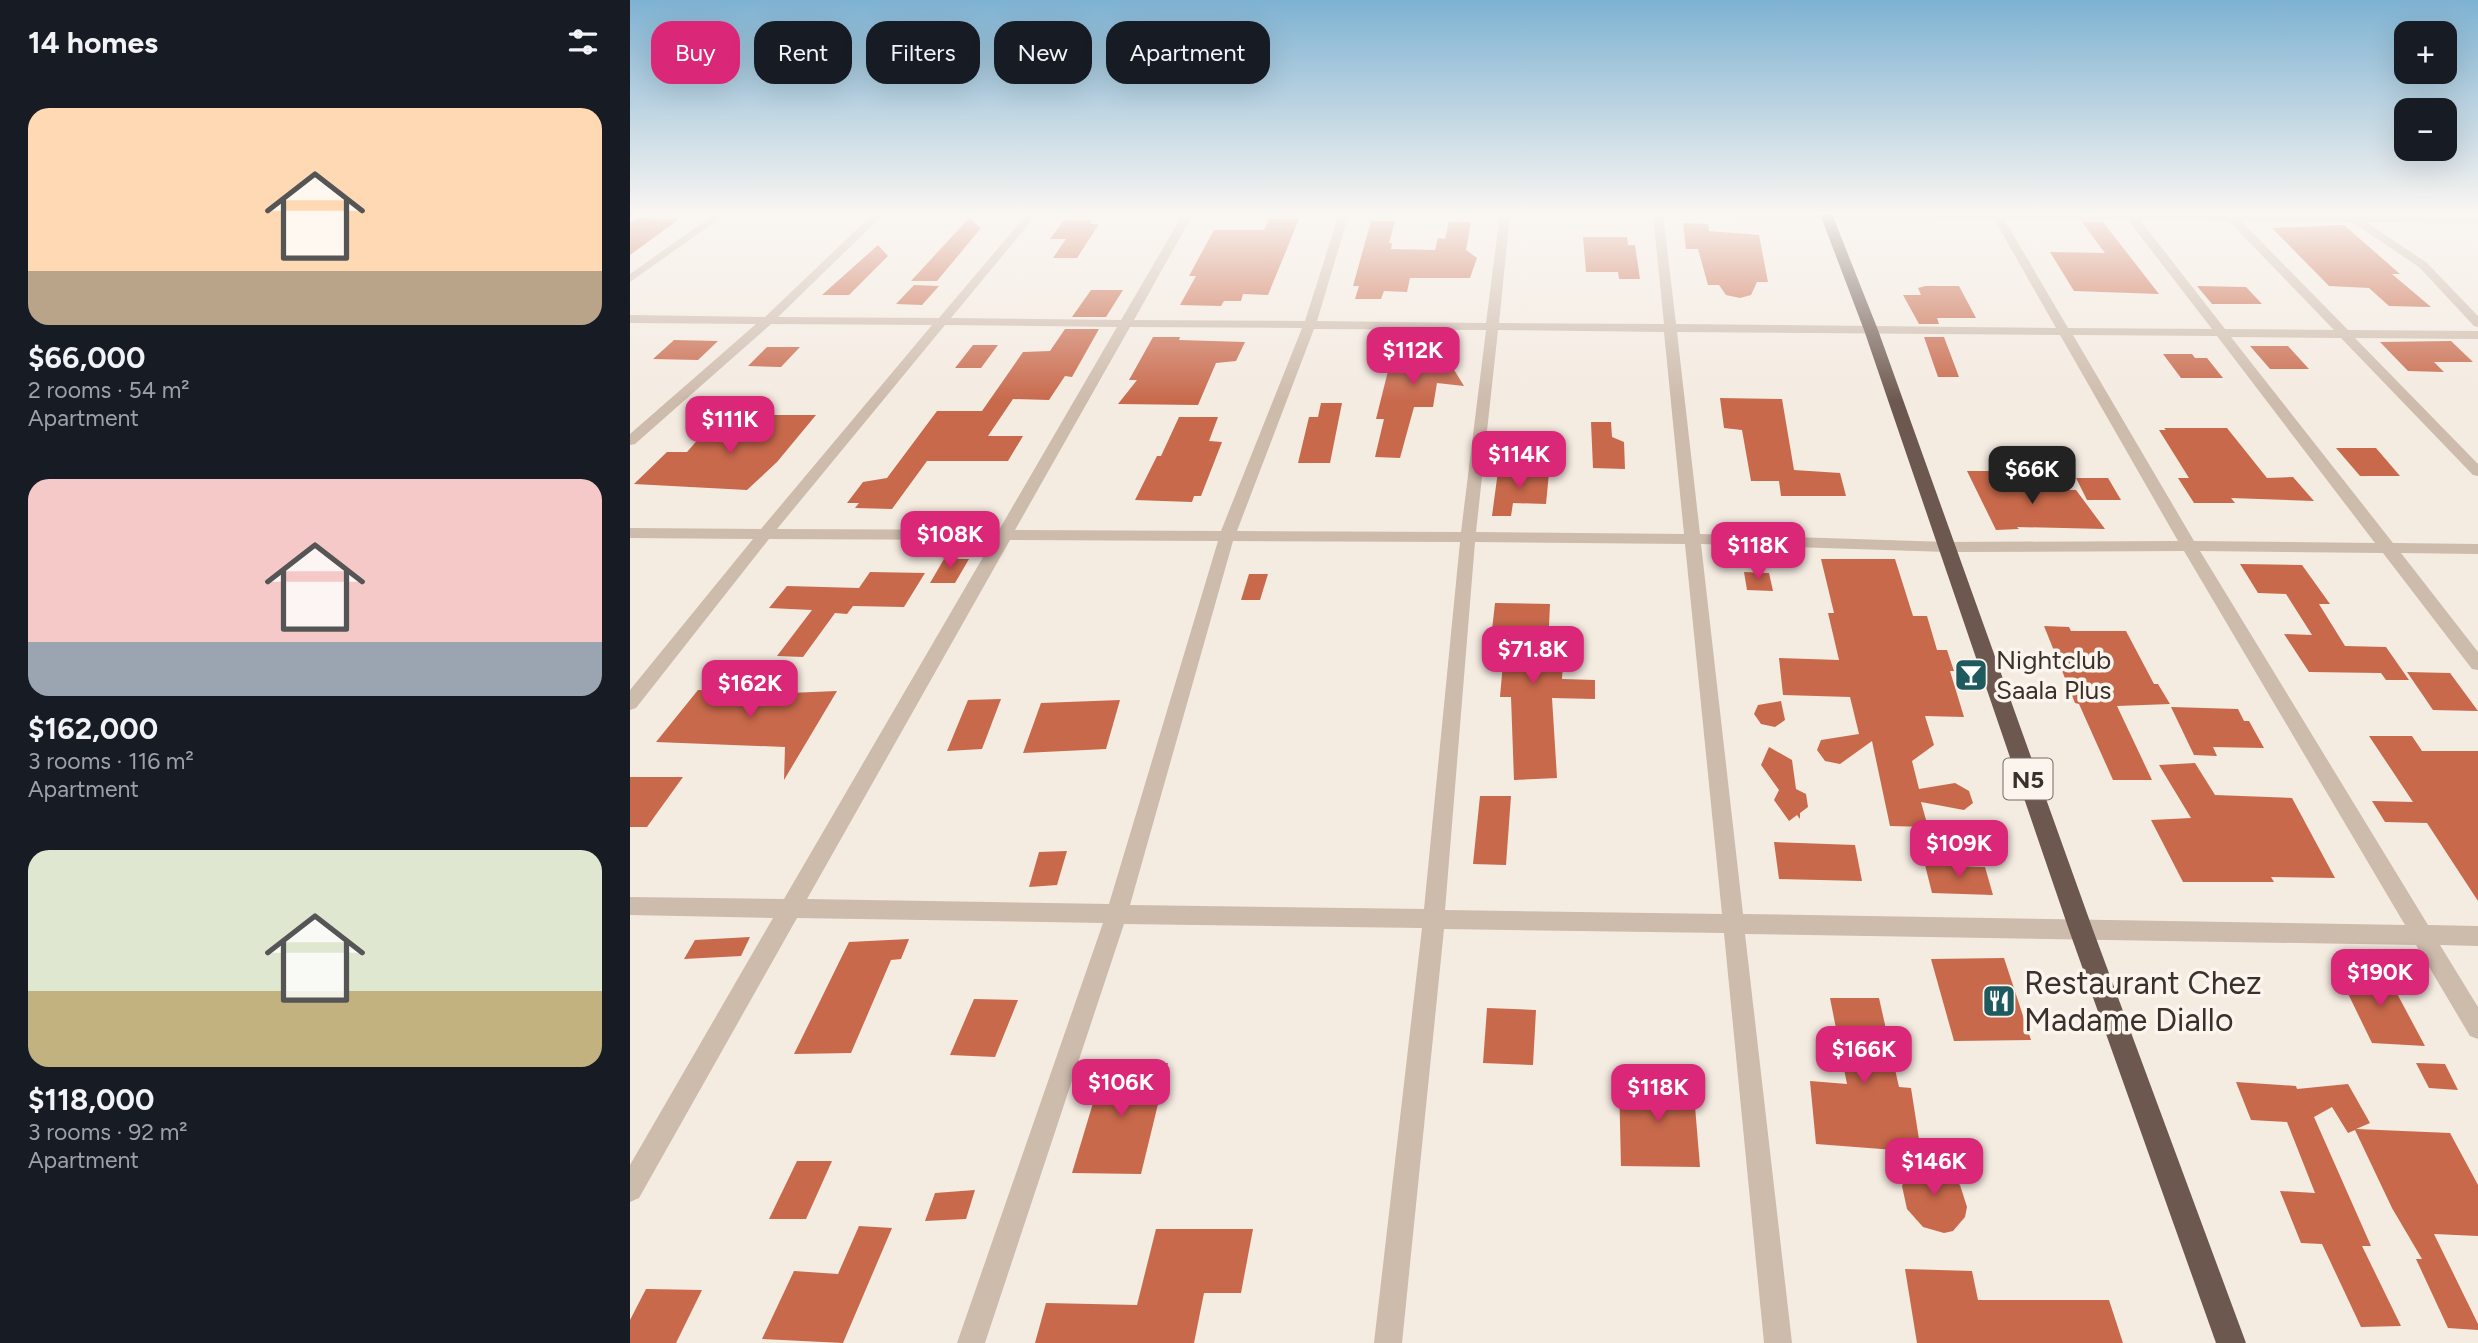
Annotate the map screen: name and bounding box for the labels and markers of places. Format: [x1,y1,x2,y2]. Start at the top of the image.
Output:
pin: $112K [1364,328,1462,387]
pin: $111K [681,396,779,456]
pin: $114K [1470,432,1568,491]
pin: $66K [1991,447,2073,506]
pin: $108K [901,512,999,571]
pin: $118K [1709,522,1807,582]
pin: $71.8K [1476,626,1590,686]
place label: Nightclub Saala Plus [1996,644,2111,706]
bar icon: Nightclub Saala Plus [1952,656,1990,694]
pin: $162K [701,660,799,720]
pin: $109K [1910,820,2008,880]
pin: $190K [2331,950,2429,1009]
place label: Restaurant Chez Madame Diallo [2024,964,2262,1039]
restaurant icon: Restaurant Chez Madame Diallo [1980,982,2018,1020]
pin: $166K [1815,1026,1913,1086]
pin: $106K [1072,1060,1170,1119]
pin: $118K [1609,1064,1707,1124]
pin: $146K [1885,1138,1983,1198]

